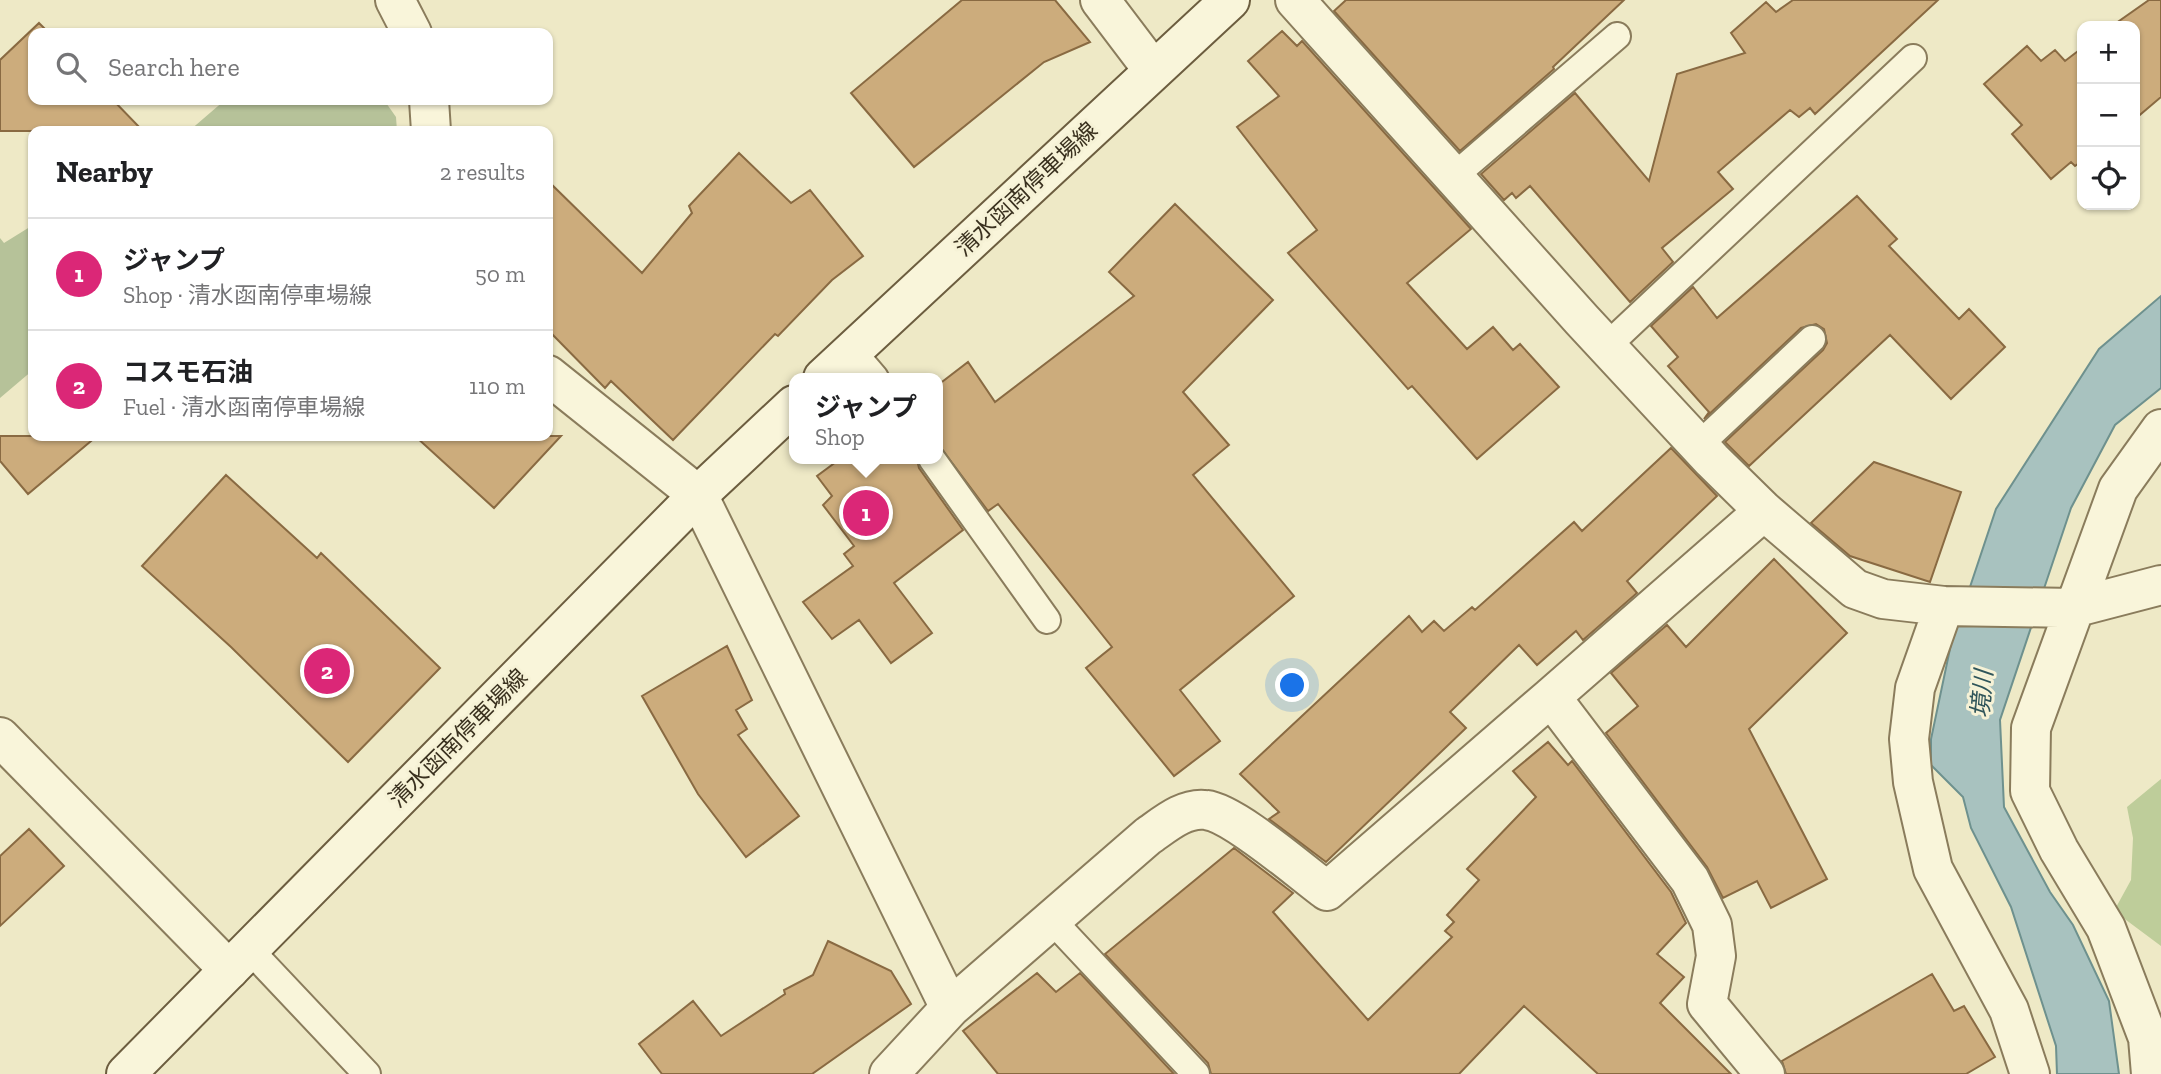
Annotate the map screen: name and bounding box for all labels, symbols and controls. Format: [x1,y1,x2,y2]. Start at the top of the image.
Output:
map controls [2077,21,2140,210]
button: + [2077,21,2140,84]
search box [28,28,553,105]
icon: search [52,48,90,86]
text: Search here [108,51,240,83]
button: − [2077,84,2140,147]
street label: 清水函南停車場線 [949,116,1103,262]
button: locate [2077,147,2140,210]
text: Nearby [56,154,153,190]
text: 2 results [440,158,525,186]
text: ジャンプ [123,244,225,276]
text: 1 [74,260,84,288]
text: 50 m [475,260,525,288]
text: Shop · 清水函南停車場線 [123,281,372,309]
text: コスモ石油 [123,356,253,388]
text: 2 [73,372,85,400]
text: 110 m [469,372,525,400]
popup [789,373,943,464]
text: ジャンプ [815,391,917,423]
text: Fuel · 清水函南停車場線 [123,393,365,421]
text: Shop [815,423,865,451]
pin: 1 [843,487,889,539]
pin: 2 [304,645,350,697]
street label: 清水函南停車場線 [383,663,533,813]
water label: 境川 [1965,666,1998,719]
your location [1275,668,1309,702]

